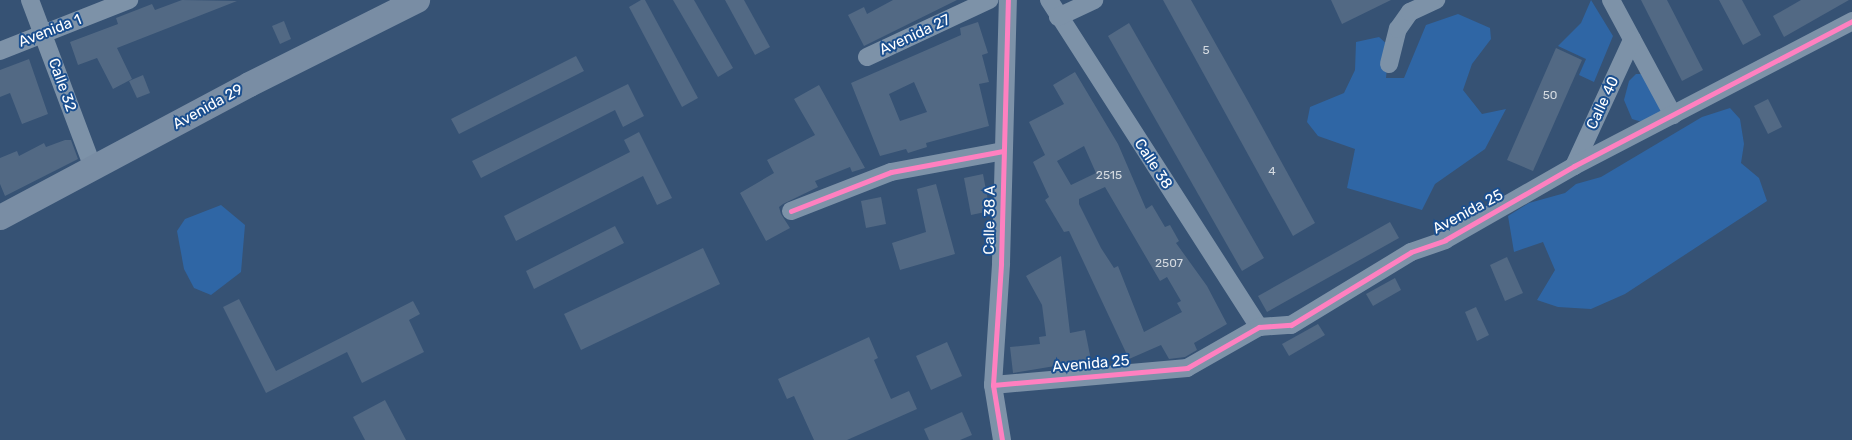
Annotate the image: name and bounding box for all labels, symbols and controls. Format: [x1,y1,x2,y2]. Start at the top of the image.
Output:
street label: Avenida 1 [16,11,84,51]
street label: Avenida 27 [877,11,953,59]
house number: 5 [1202,44,1210,58]
street label: Calle 32 [44,56,80,114]
street label: Calle 40 [1583,74,1623,132]
street label: Avenida 29 [170,80,246,134]
house number: 50 [1543,89,1557,103]
street label: Calle 38 [1130,136,1176,192]
house number: 4 [1268,165,1276,179]
house number: 2515 [1096,169,1122,183]
street label: Calle 38 A [980,185,1000,255]
street label: Avenida 25 [1430,186,1506,238]
house number: 2507 [1155,257,1183,271]
street label: Avenida 25 [1052,352,1130,376]

